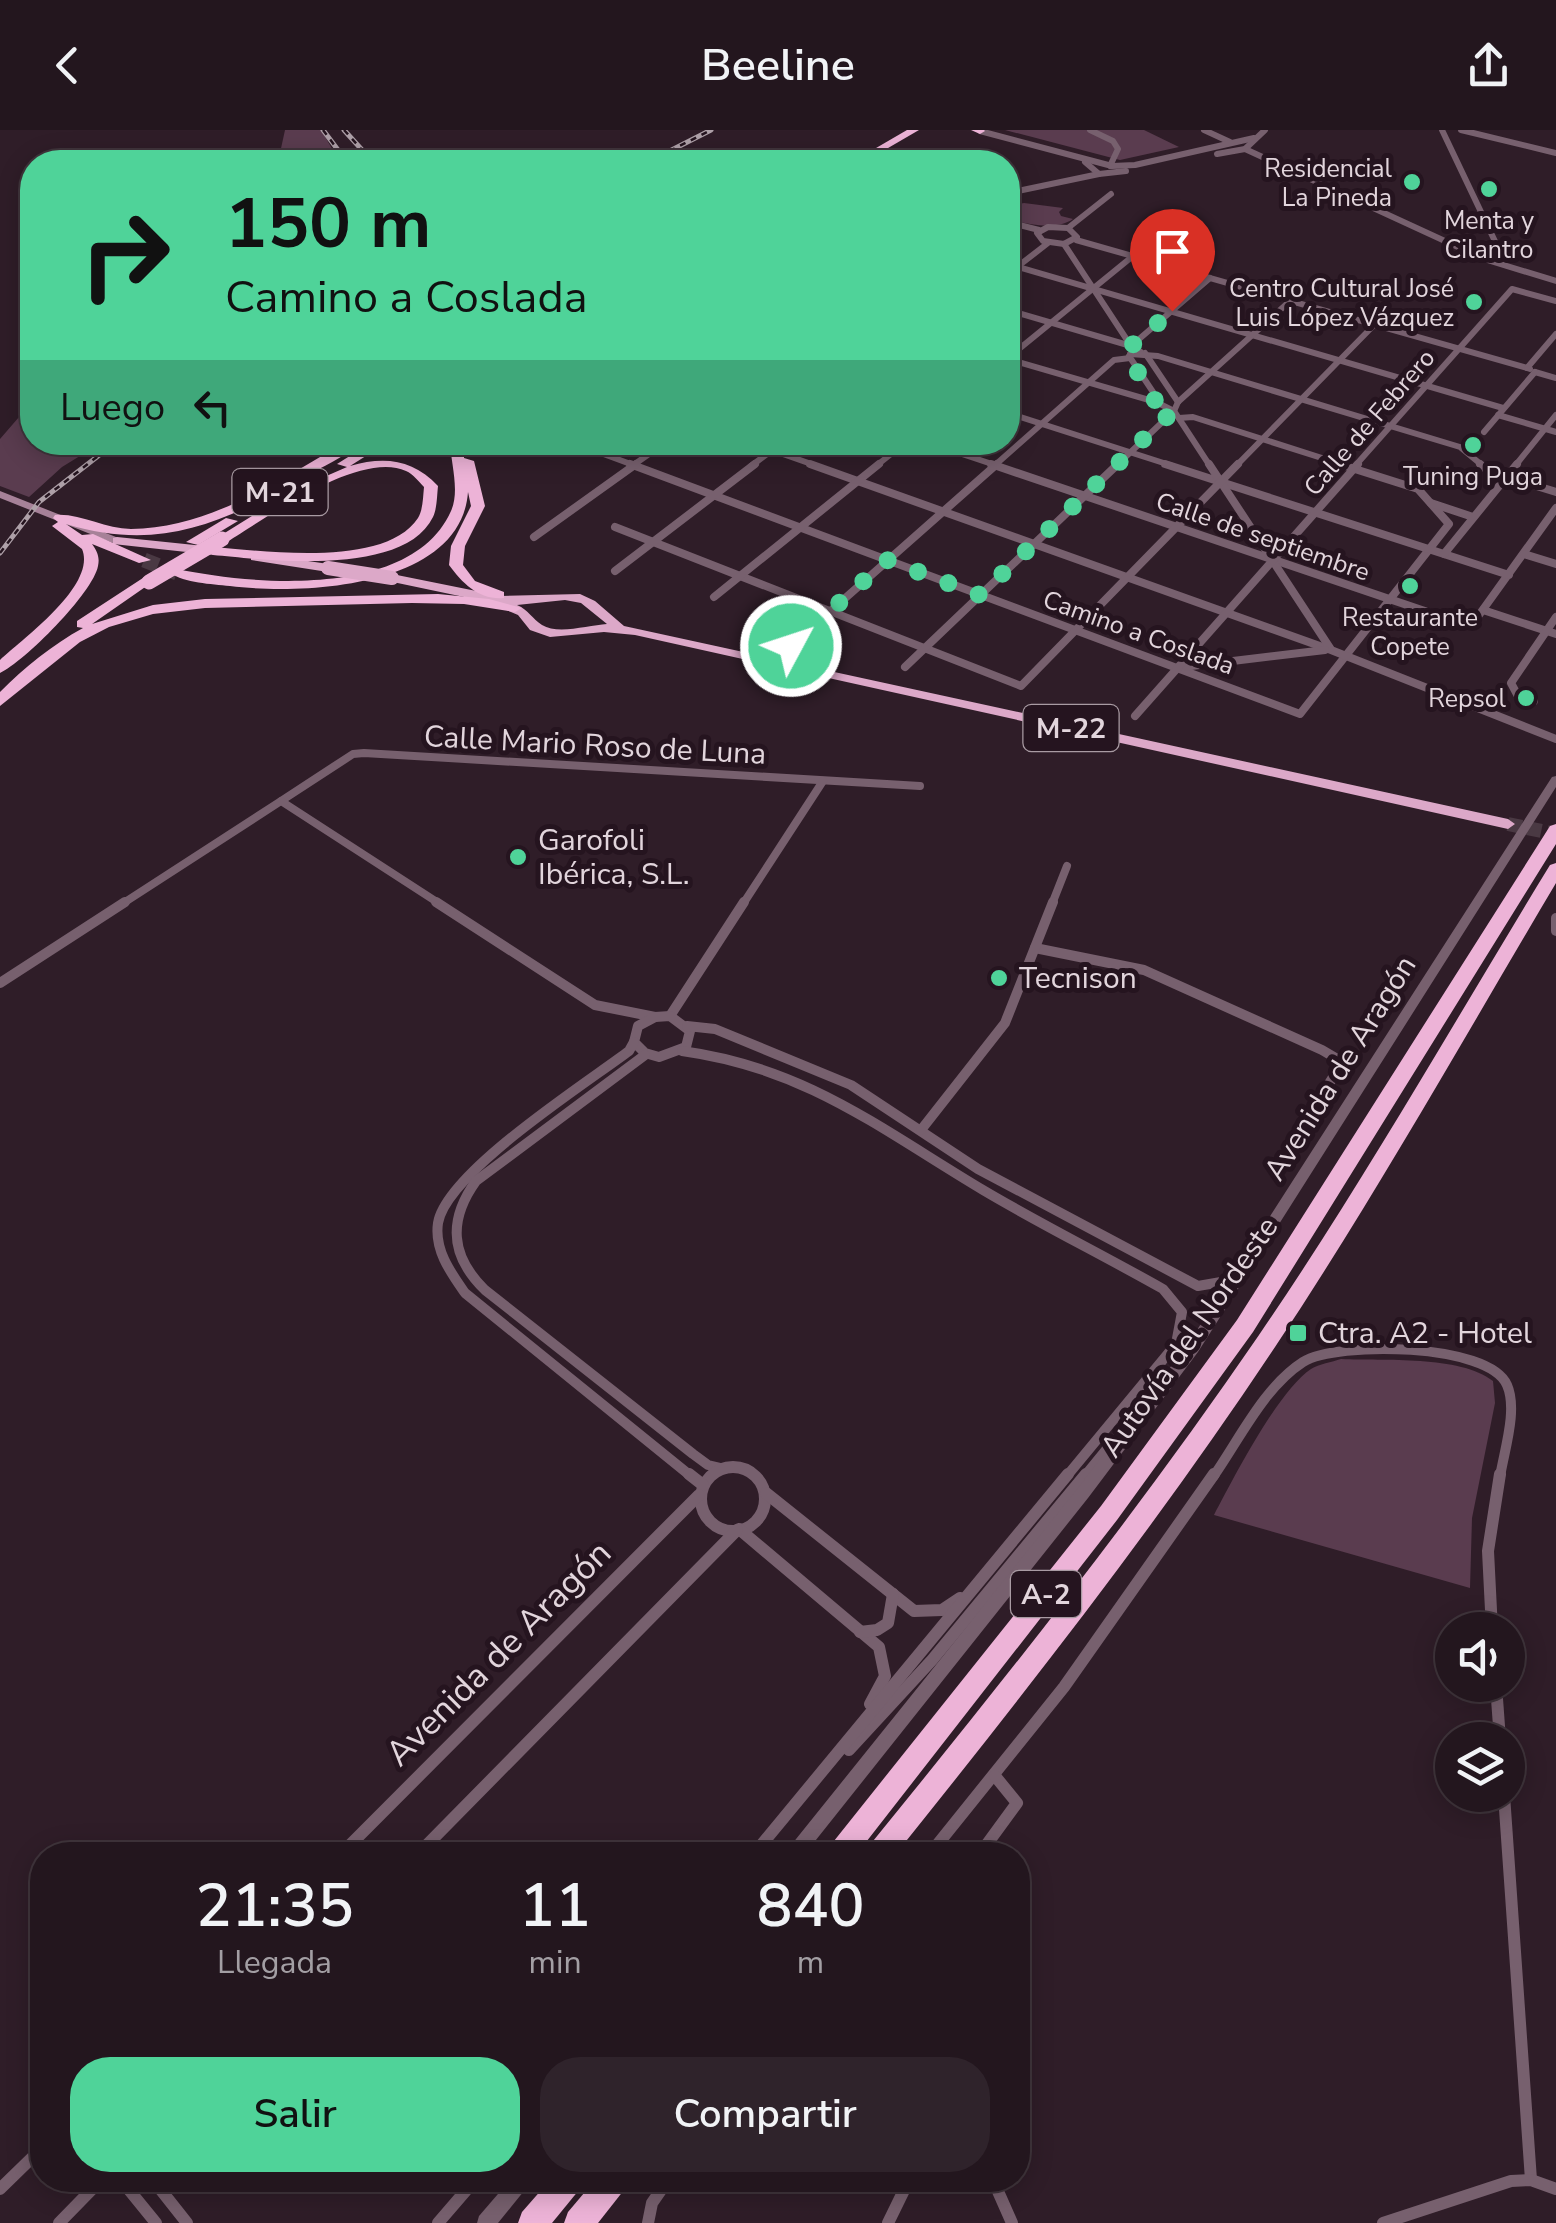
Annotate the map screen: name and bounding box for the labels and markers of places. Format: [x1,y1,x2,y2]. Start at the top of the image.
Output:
place label: Residencial La Pineda [1264,152,1393,215]
marker: Residencial La Pineda [1401,171,1423,193]
marker: Menta y Cilantro [1478,178,1500,200]
place label: Menta y Cilantro [1444,204,1534,267]
pin [1130,209,1215,312]
place label: Centro Cultural José Luis López Vázquez [1229,272,1454,335]
marker: Centro Cultural José Luis López Vázquez [1463,291,1485,313]
marker: Tuning Puga [1462,434,1484,456]
place label: Tuning Puga [1403,460,1543,494]
marker: Restaurante Copete [1399,575,1421,597]
place label: Restaurante Copete [1342,601,1478,664]
place label: Repsol [1428,682,1507,716]
marker: Repsol [1515,687,1537,709]
place label: Garofoli Ibérica, S.L. [538,820,690,895]
marker: Garofoli Ibérica, S.L. [507,846,529,868]
place label: Tecnison [1019,958,1137,999]
marker: Tecnison [988,967,1010,989]
place label: Ctra. A2 - Hotel [1318,1313,1532,1354]
marker: Ctra. A2 - Hotel [1287,1322,1309,1344]

